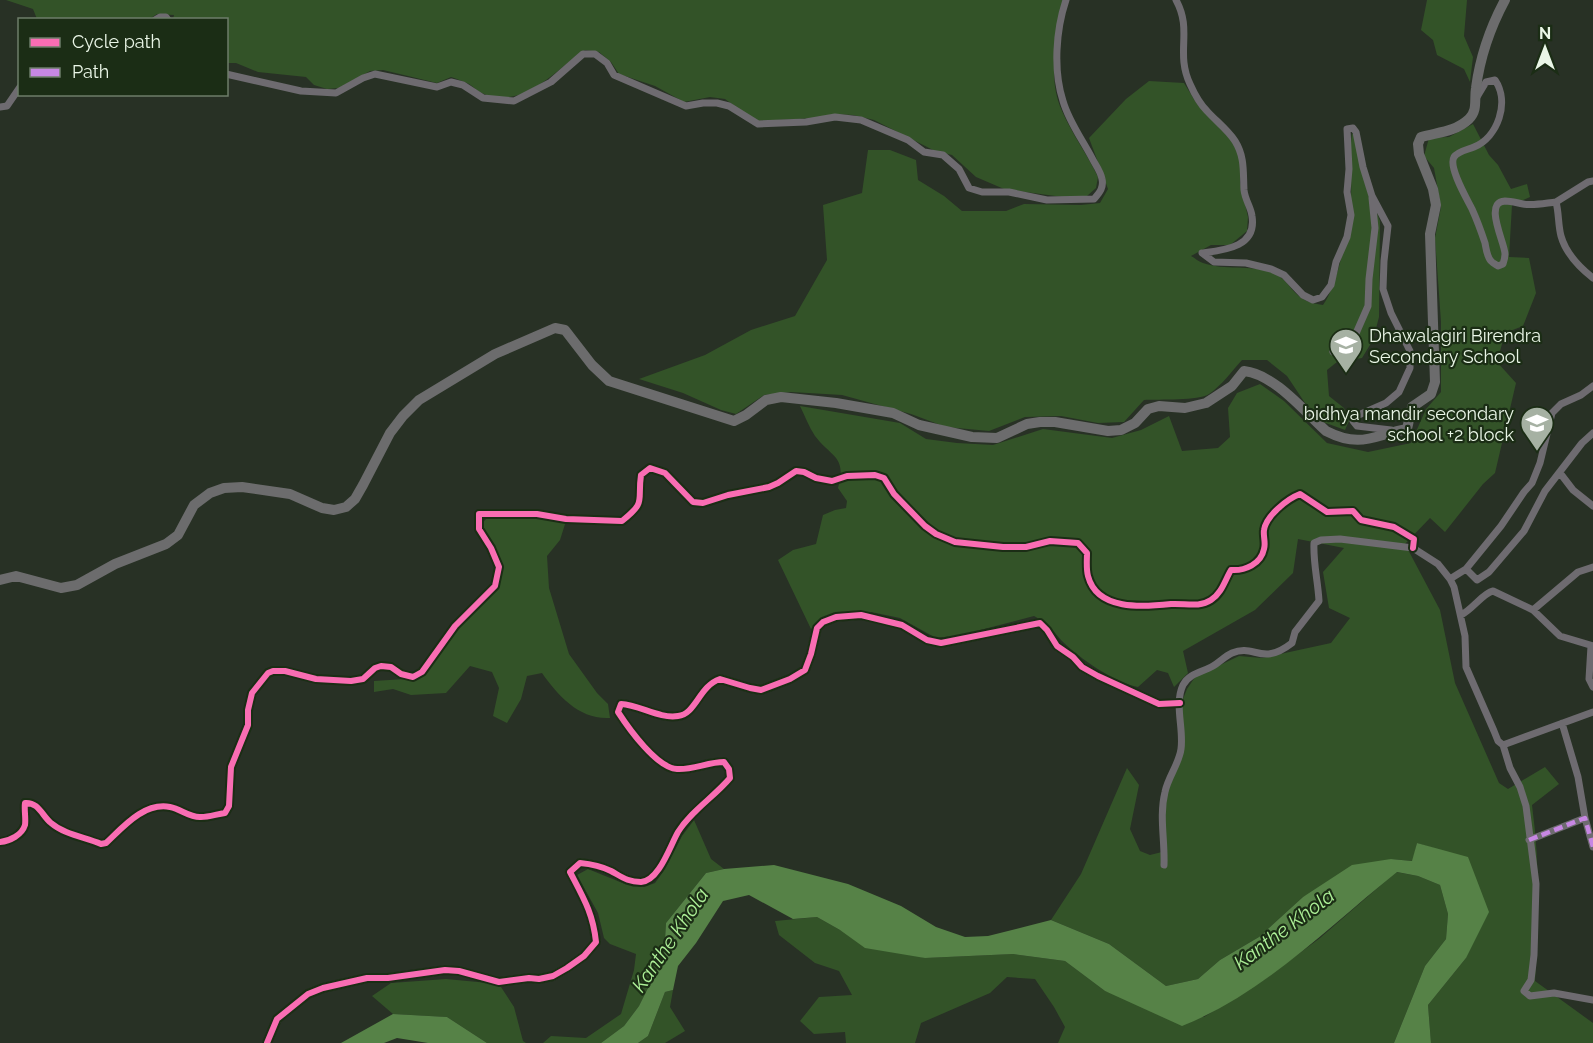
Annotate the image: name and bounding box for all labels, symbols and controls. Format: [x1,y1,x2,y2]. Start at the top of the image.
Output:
legend [18,18,228,96]
north arrow [1515,18,1575,78]
text: N [1539,24,1551,43]
text: Cycle path [72,31,161,52]
text: Path [72,61,109,82]
place label: Dhawalagiri Birendra Secondary School [1369,325,1541,367]
school or university icon: Dhawalagiri Birendra Secondary School [1328,327,1364,374]
place label: bidhya mandir secondary school +2 block [1304,403,1514,445]
school or university icon: bidhya mandir secondary school +2 block [1519,405,1555,452]
water label: Kanthe Khola [626,883,714,996]
water label: Kanthe Khola [1229,883,1339,975]

